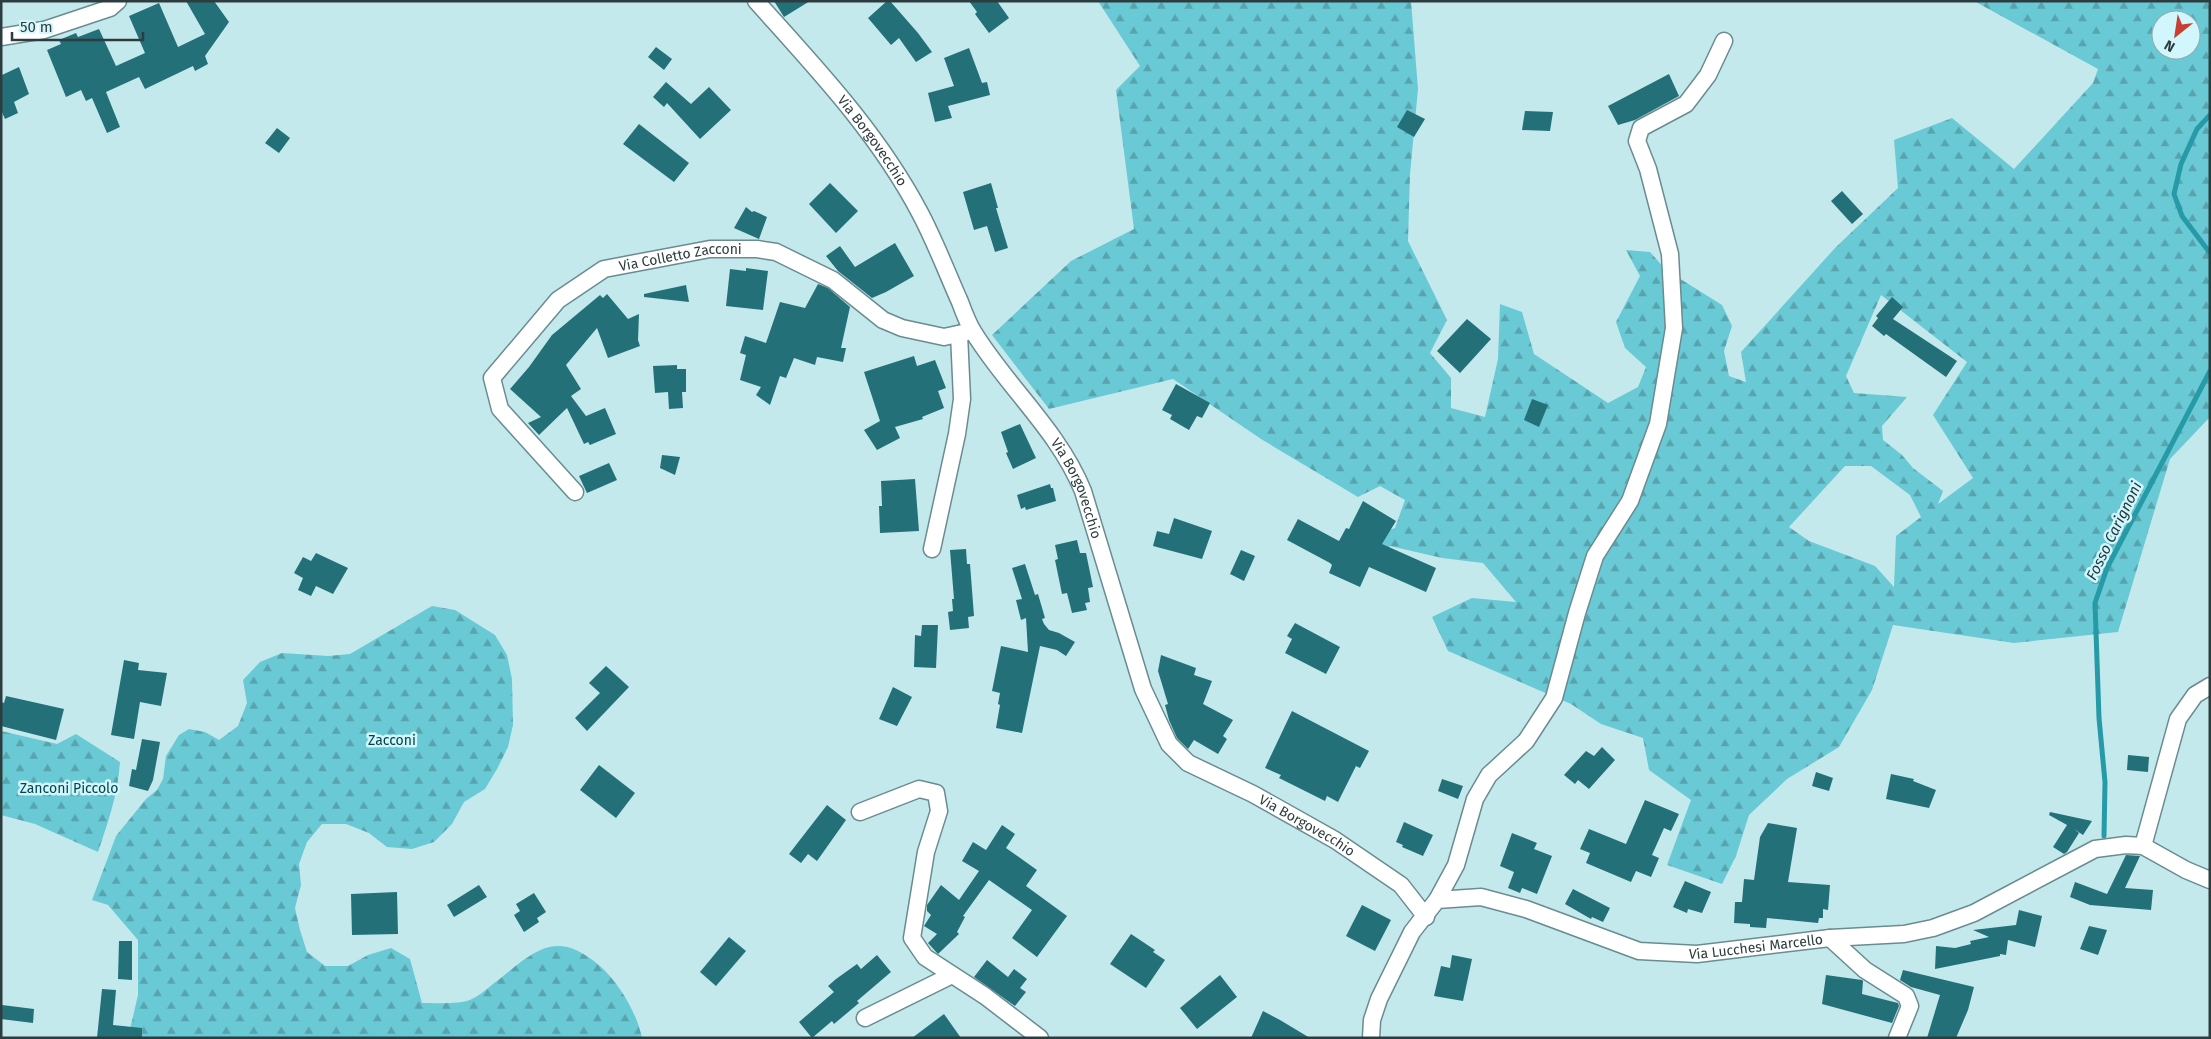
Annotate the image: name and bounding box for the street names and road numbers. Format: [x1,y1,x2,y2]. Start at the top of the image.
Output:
street label: Via Borgovecchio [834,92,911,189]
street label: Via Colletto Zacconi [617,241,742,275]
street label: Via Borgovecchio [1047,435,1105,540]
street label: Via Borgovecchio [1256,791,1358,860]
street label: Via Lucchesi Marcello [1688,930,1824,963]

